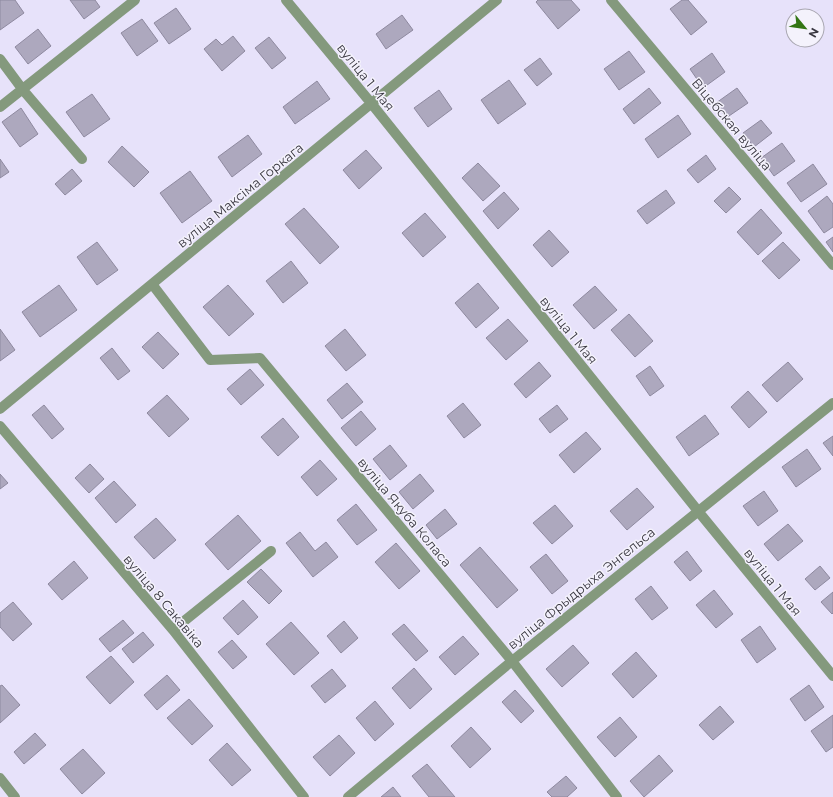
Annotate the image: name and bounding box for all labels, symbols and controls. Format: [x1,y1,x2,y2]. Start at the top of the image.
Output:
north arrow [785,8,825,48]
text: N [805,26,822,40]
street label: вуліца 1 Мая [334,40,398,114]
street label: Віцебская вуліца [689,75,775,173]
street label: вуліца Максіма Горкага [174,139,306,251]
street label: вуліца 1 Мая [537,293,601,367]
street label: вуліца Якуба Коласа [355,454,455,570]
street label: вуліца Фрыдрыха Энгельса [504,524,658,652]
street label: вуліца 1 Мая [741,545,805,619]
street label: вуліца 8 Сакавіка [120,551,208,651]

